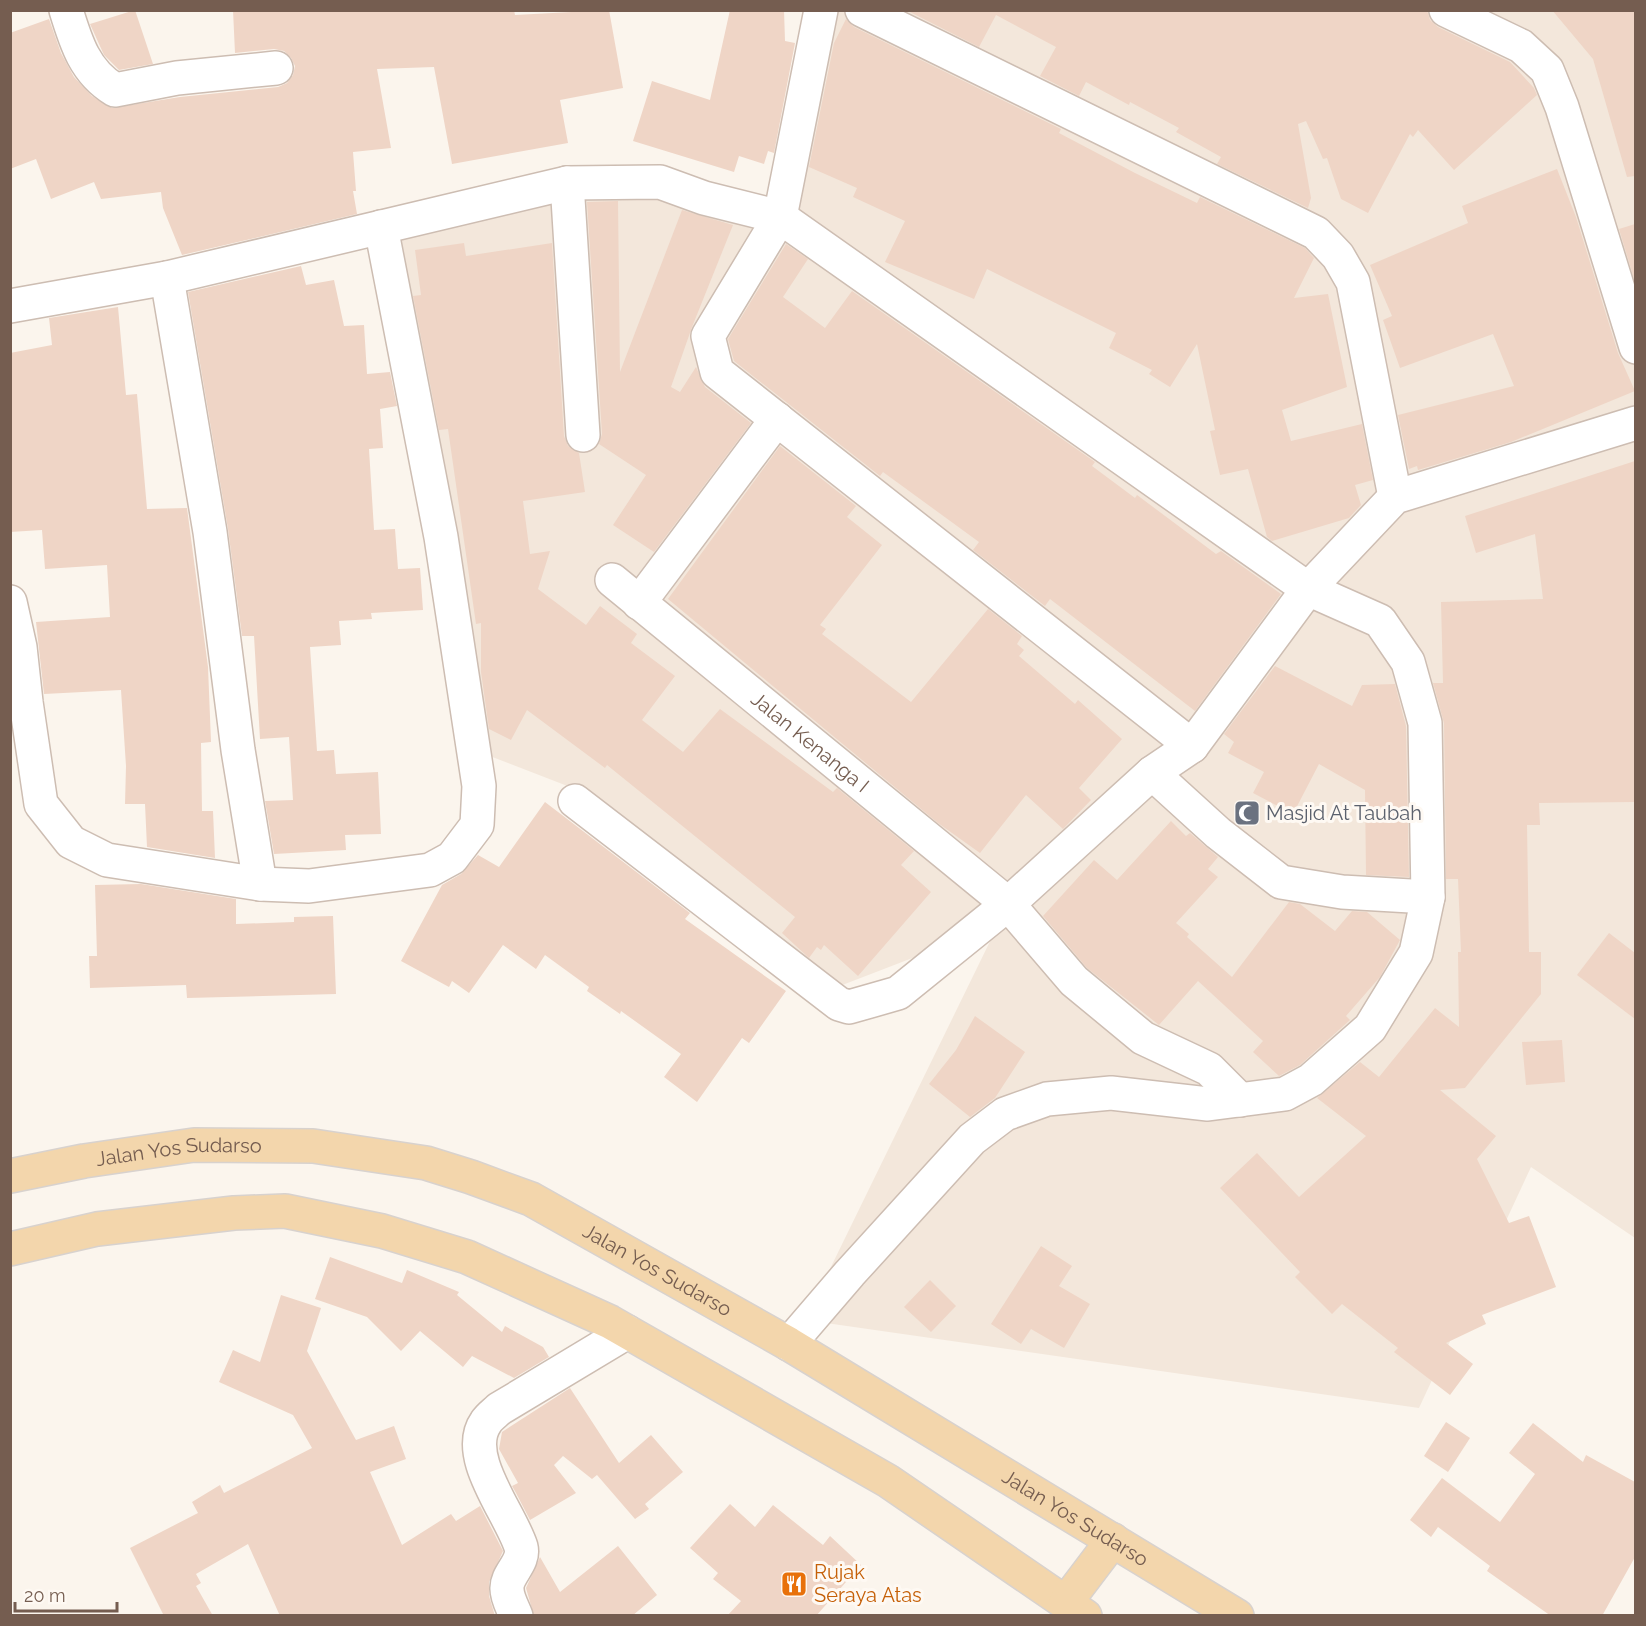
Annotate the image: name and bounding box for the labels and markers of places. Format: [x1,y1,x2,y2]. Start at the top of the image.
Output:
mosque icon: Masjid At Taubah [1232,798,1262,828]
place label: Masjid At Taubah [1266,801,1422,825]
place label: Rujak Seraya Atas [814,1560,922,1607]
restaurant icon: Rujak Seraya Atas [779,1569,809,1599]

